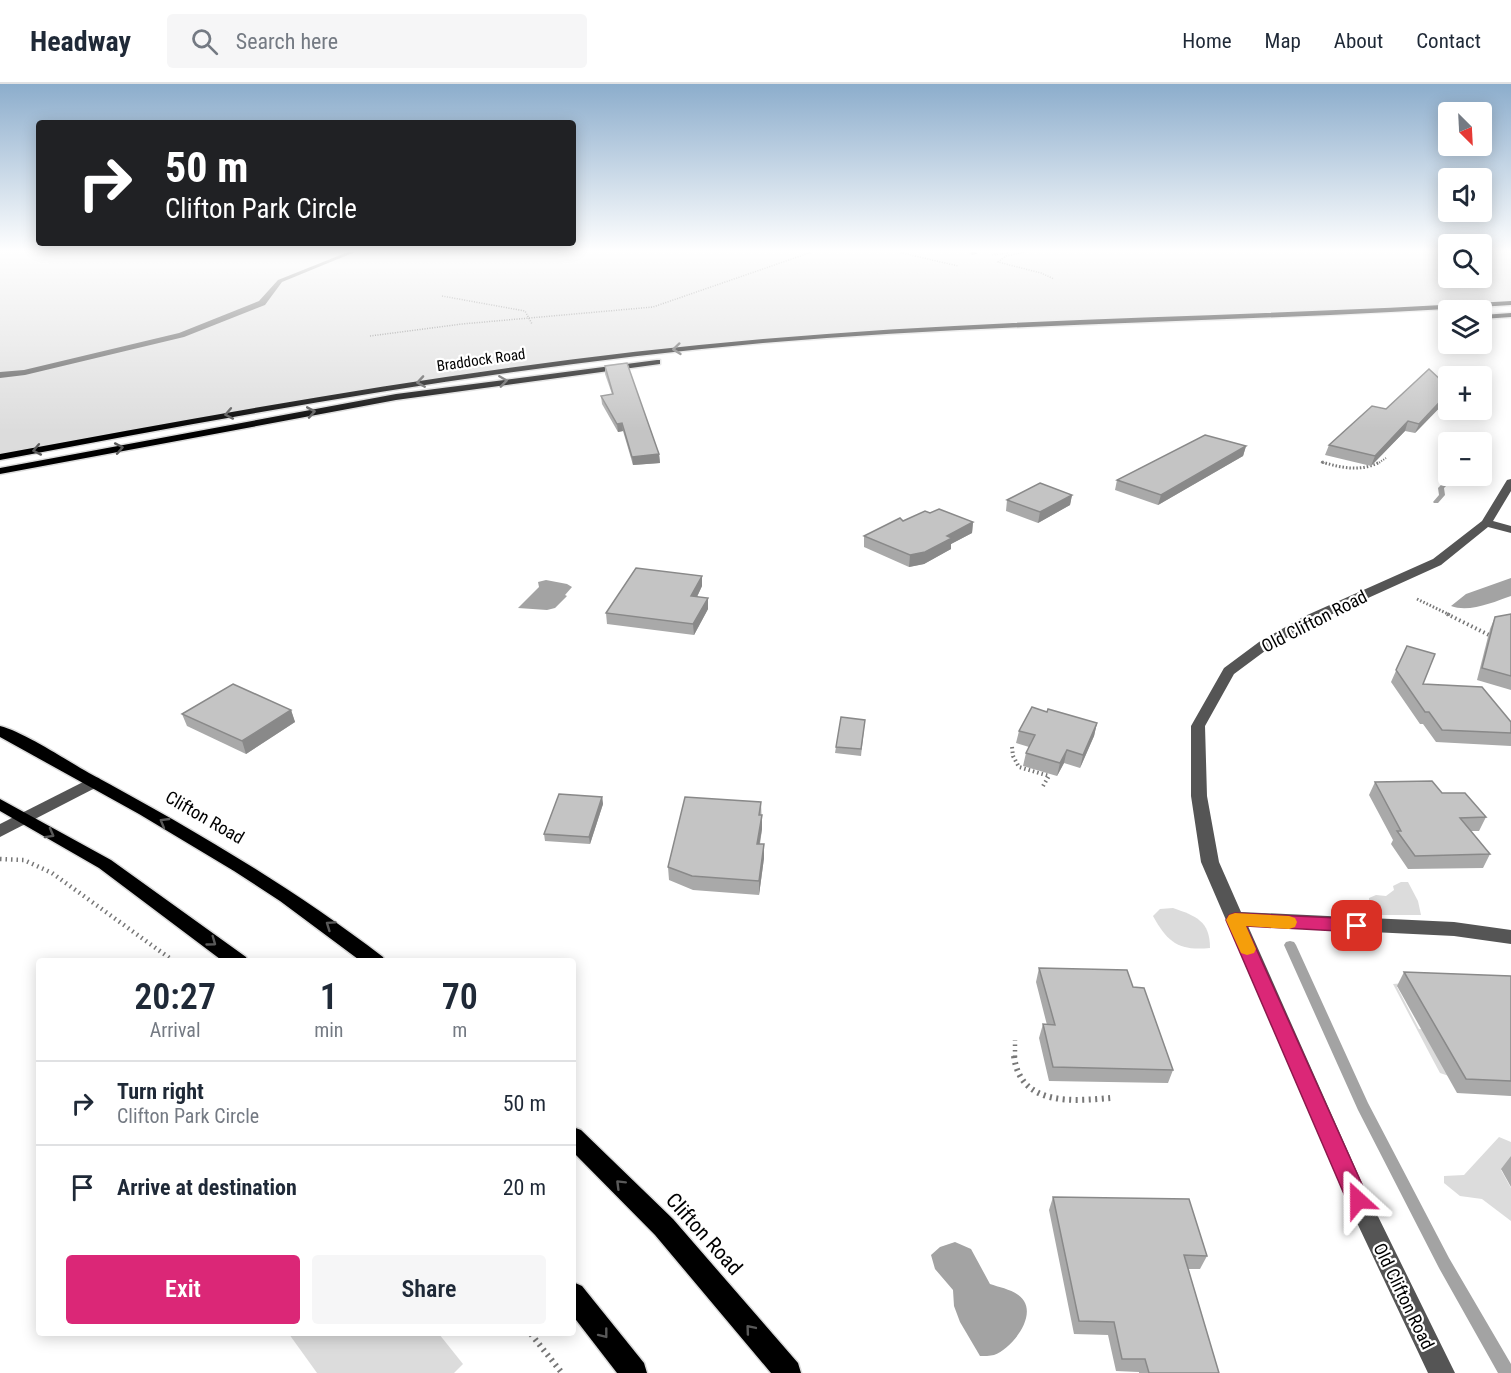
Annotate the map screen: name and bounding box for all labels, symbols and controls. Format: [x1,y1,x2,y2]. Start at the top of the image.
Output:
search box [167,14,587,68]
text: Headway [30,25,131,58]
icon: search [188,25,221,58]
text: Search here [236,29,338,54]
text: Home [1182,29,1232,53]
text: Map [1265,29,1301,53]
text: About [1334,29,1383,53]
text: Contact [1416,29,1481,53]
north arrow [1438,102,1492,156]
map controls [1438,102,1492,486]
text: 50 m [165,143,248,192]
icon: right [66,144,144,222]
button: sound [1438,168,1492,222]
text: Clifton Park Circle [165,193,357,225]
button: search [1438,234,1492,288]
button: layers [1438,300,1492,354]
one-way arrow [672,342,682,355]
street label: Braddock Road [436,345,526,375]
button: + [1438,366,1492,420]
one-way arrow [416,375,426,387]
one-way arrow [499,376,508,388]
one-way arrow [306,406,316,419]
one-way arrow [224,407,234,420]
button: − [1438,432,1492,486]
one-way arrow [114,442,124,455]
one-way arrow [32,443,42,456]
street label: Old Clifton Road [1258,585,1370,657]
street label: Clifton Road [162,786,248,848]
one-way arrow [160,818,170,830]
one-way arrow [44,827,55,838]
pin [1331,900,1382,951]
icon: arrive [1340,909,1373,942]
one-way arrow [325,921,336,932]
one-way arrow [206,935,217,946]
text: 20:27 [134,976,216,1018]
text: 1 [320,976,338,1018]
text: 70 [442,976,478,1018]
text: Arrival [150,1018,201,1042]
text: min [314,1018,344,1042]
text: m [452,1018,467,1042]
text: Turn right [117,1079,204,1104]
icon: right [66,1087,99,1120]
text: 50 m [503,1091,546,1116]
text: Clifton Park Circle [117,1104,259,1128]
position arrow [1326,1168,1390,1232]
icon: arrive [66,1171,99,1204]
text: Arrive at destination [117,1175,297,1200]
text: 20 m [503,1175,546,1200]
one-way arrow [616,1180,627,1190]
street label: Clifton Road [661,1188,747,1280]
street label: Old Clifton Road [1369,1240,1439,1352]
button: Exit [66,1255,300,1324]
button: Share [312,1255,546,1324]
one-way arrow [747,1324,758,1335]
one-way arrow [596,1327,607,1338]

